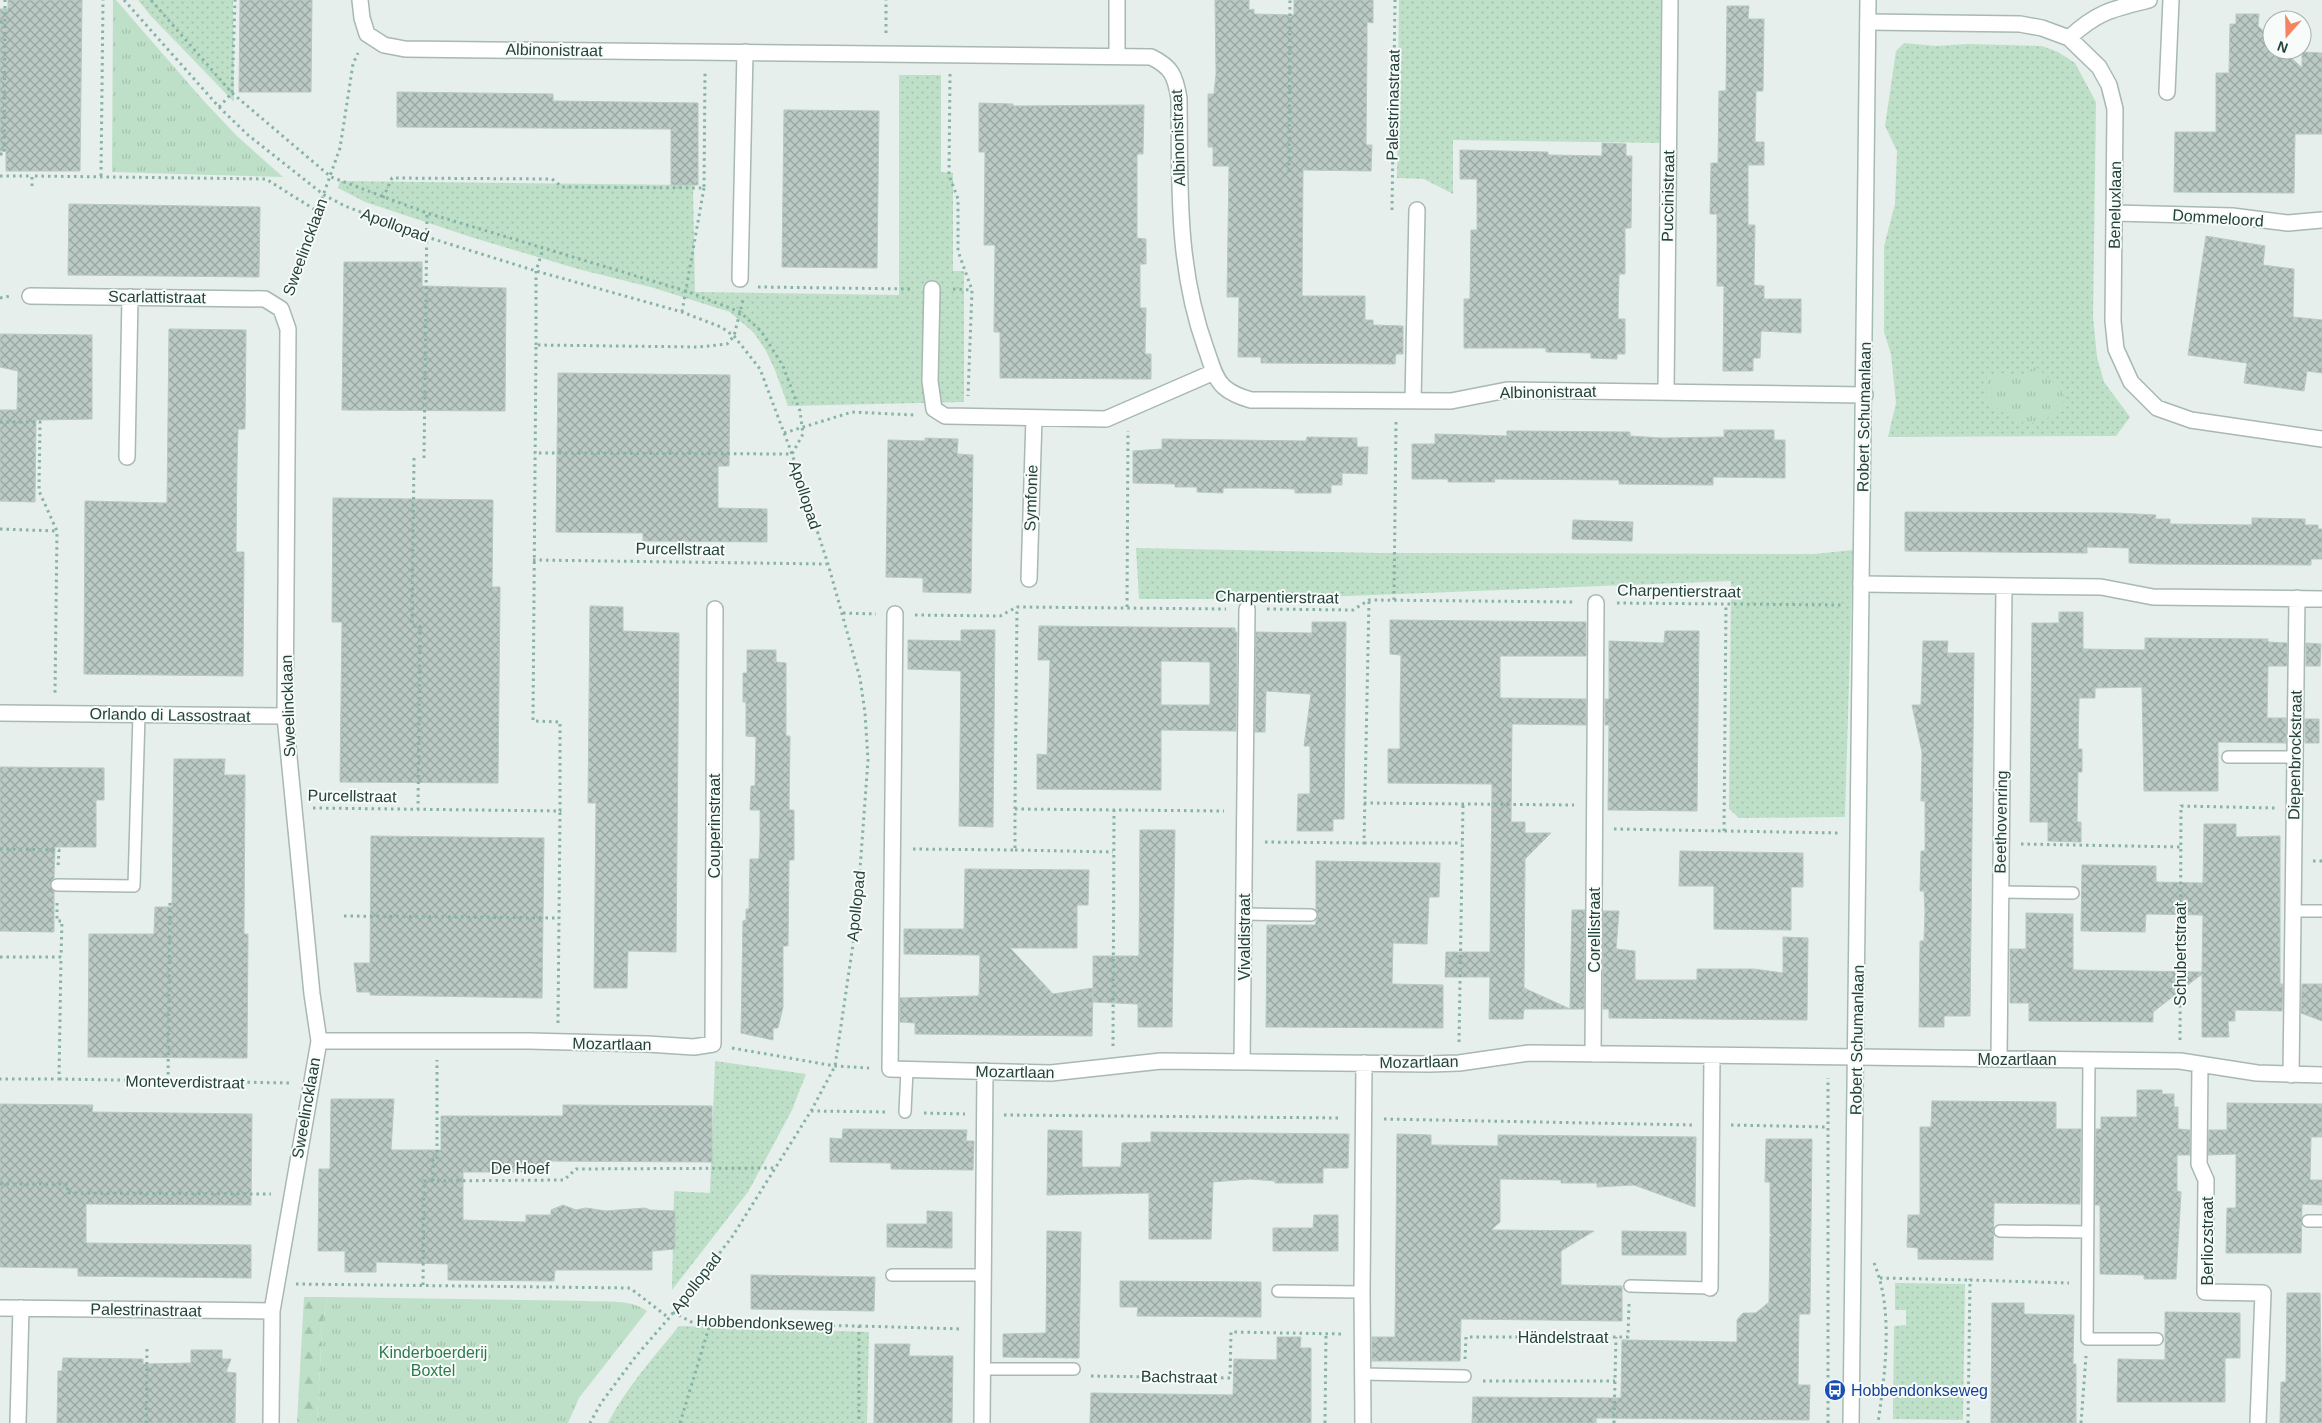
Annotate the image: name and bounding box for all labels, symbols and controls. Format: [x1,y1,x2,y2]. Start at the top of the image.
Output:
north arrow [2262,10,2312,60]
text: N [2275,38,2290,56]
street label: Albinonistraat [505,41,603,59]
street label: Palestrinastraat [1384,49,1402,161]
street label: Albinonistraat [1168,89,1188,187]
street label: Puccinistraat [1659,150,1677,242]
street label: Beneluxlaan [2106,161,2124,249]
street label: Sweelincklaan [280,196,330,298]
street label: Apollopad [359,205,431,245]
street label: Dommeloord [2172,206,2264,230]
street label: Scarlattistraat [108,288,207,306]
street label: Robert Schumanlaan [1854,342,1874,492]
street label: Albinonistraat [1499,383,1597,401]
street label: Apollopad [786,459,824,531]
street label: Symfonie [1021,464,1041,532]
street label: Purcellstraat [635,540,725,558]
street label: Charpentierstraat [1617,581,1741,601]
street label: Charpentierstraat [1215,587,1339,607]
street label: Sweelincklaan [278,655,298,757]
street label: Diepenbrockstraat [2285,689,2305,820]
street label: Orlando di Lassostraat [89,705,251,725]
street label: Beethovenring [1992,770,2010,874]
street label: Couperinstraat [706,773,723,878]
street label: Purcellstraat [307,787,397,805]
street label: Apollopad [844,870,868,942]
street label: Corellistraat [1586,887,1603,973]
street label: Vivaldistraat [1236,893,1253,980]
street label: Schubertstraat [2172,901,2189,1006]
street label: Robert Schumanlaan [1847,965,1867,1115]
street label: Mozartlaan [572,1035,652,1053]
street label: Mozartlaan [1977,1051,2057,1068]
street label: Mozartlaan [1379,1053,1459,1071]
street label: Sweelincklaan [289,1056,323,1160]
street label: Mozartlaan [975,1063,1055,1081]
street label: Monteverdistraat [125,1072,245,1092]
street label: De Hoef [491,1160,550,1177]
street label: Berliozstraat [2199,1196,2216,1285]
street label: Apollopad [667,1250,725,1316]
street label: Palestrinastraat [90,1301,202,1319]
street label: Hobbendonkseweg [696,1312,834,1334]
street label: Händelstraat [1518,1329,1609,1346]
park label: Kinderboerderij Boxtel [379,1344,487,1379]
street label: Bachstraat [1141,1368,1218,1386]
bus stop icon: Hobbendonkseweg [1823,1378,1847,1402]
place label: Hobbendonkseweg [1851,1382,1988,1399]

